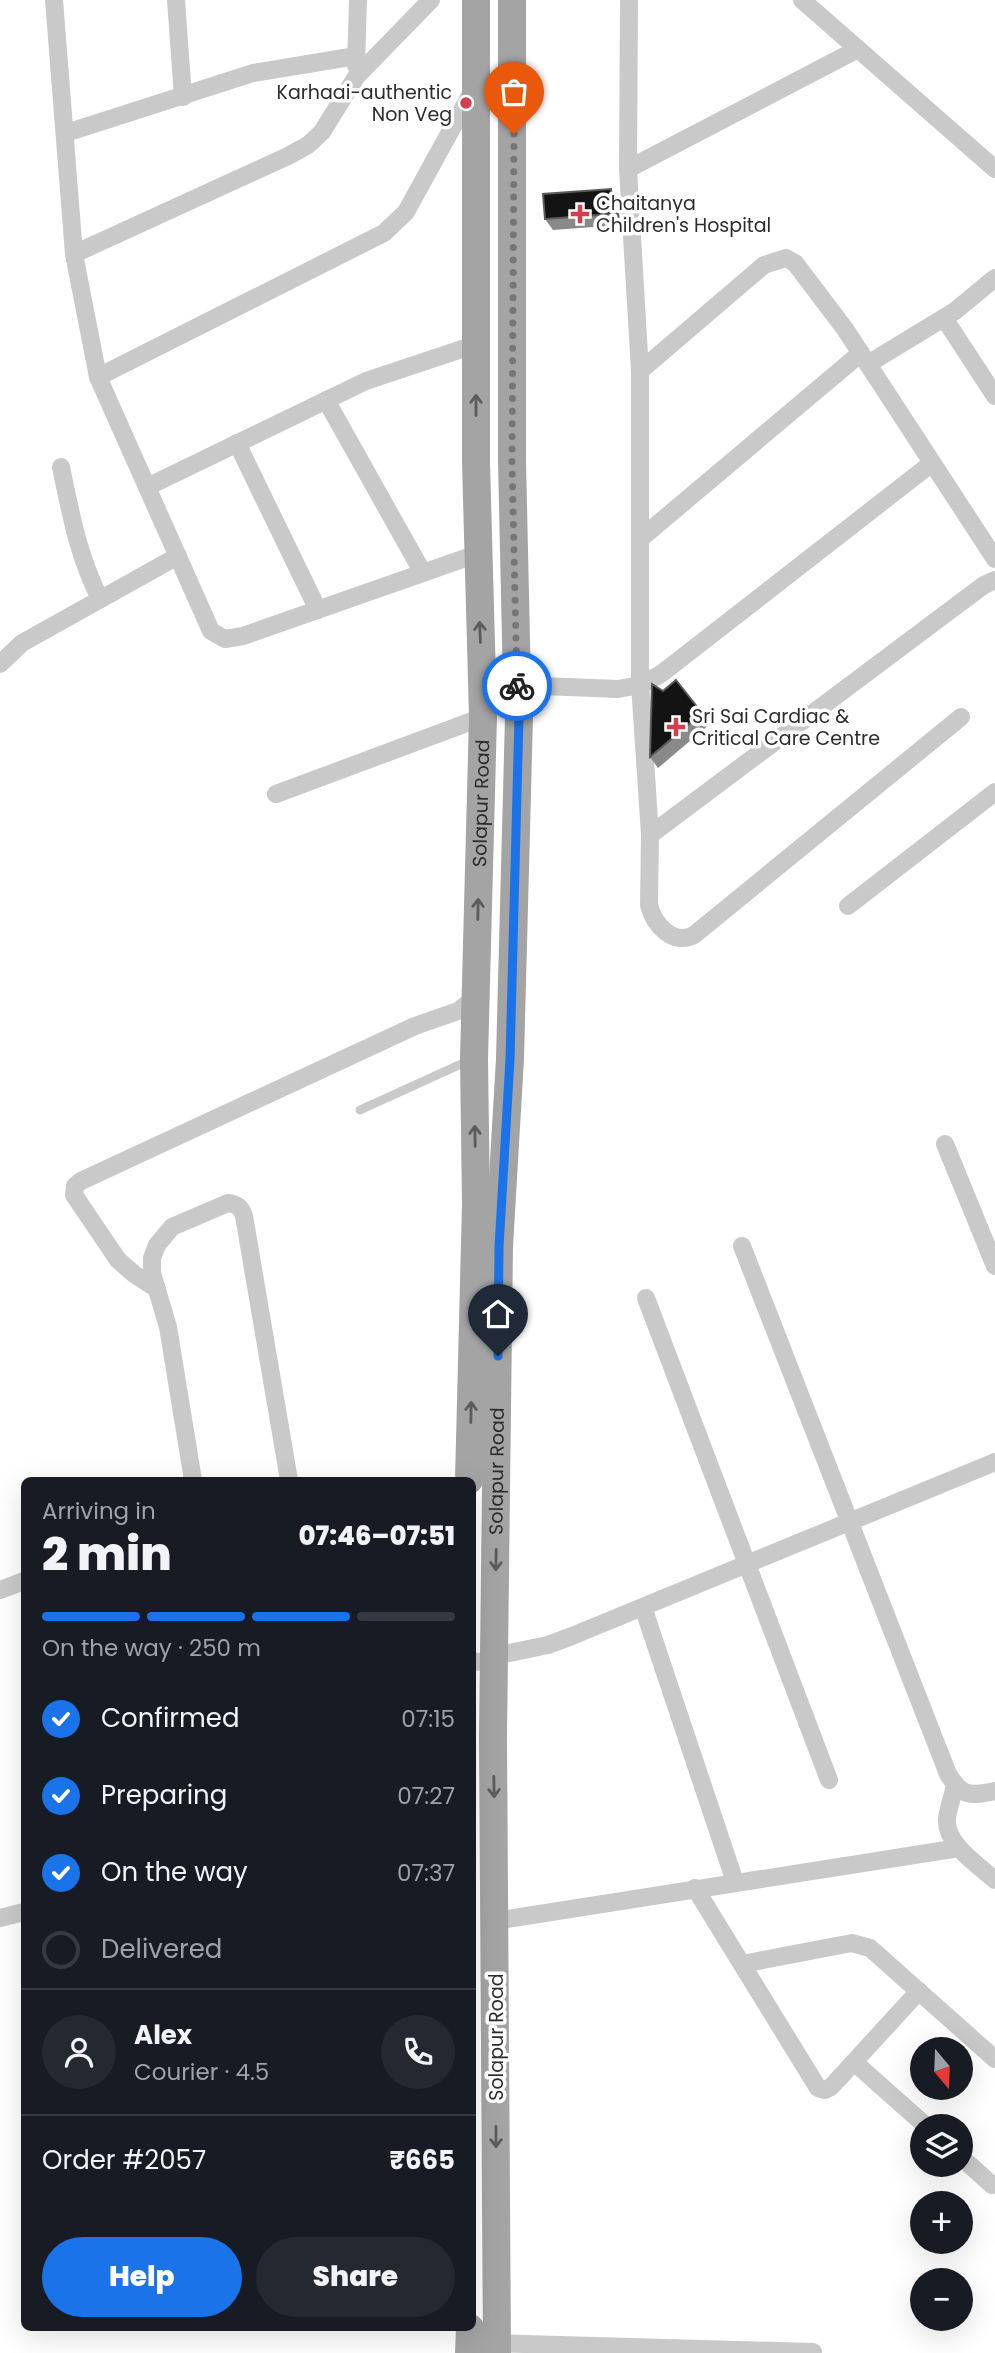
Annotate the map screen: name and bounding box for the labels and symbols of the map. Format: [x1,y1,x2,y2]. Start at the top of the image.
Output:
pin [484,62,544,134]
place label: Karhaai-authentic Non Veg [277,79,452,128]
marker: Karhaai-authentic Non Veg [458,95,474,111]
place label: Chaitanya Children's Hospital [596,190,771,239]
marker: Chaitanya Children's Hospital [570,204,590,224]
one-way arrow [470,394,483,417]
one-way arrow [474,621,487,644]
courier [482,651,552,721]
place label: Sri Sai Cardiac & Critical Care Centre [692,703,880,752]
marker: Sri Sai Cardiac & Critical Care Centre [666,717,686,737]
street label: Solapur Road [466,739,496,867]
one-way arrow [471,898,485,921]
one-way arrow [468,1125,482,1148]
pin [468,1284,528,1356]
one-way arrow [464,1401,477,1424]
street label: Solapur Road [482,1407,511,1535]
one-way arrow [490,1548,503,1571]
one-way arrow [487,1775,501,1798]
street label: Solapur Road [483,1973,510,2101]
north arrow [910,2037,973,2100]
one-way arrow [489,2125,503,2148]

